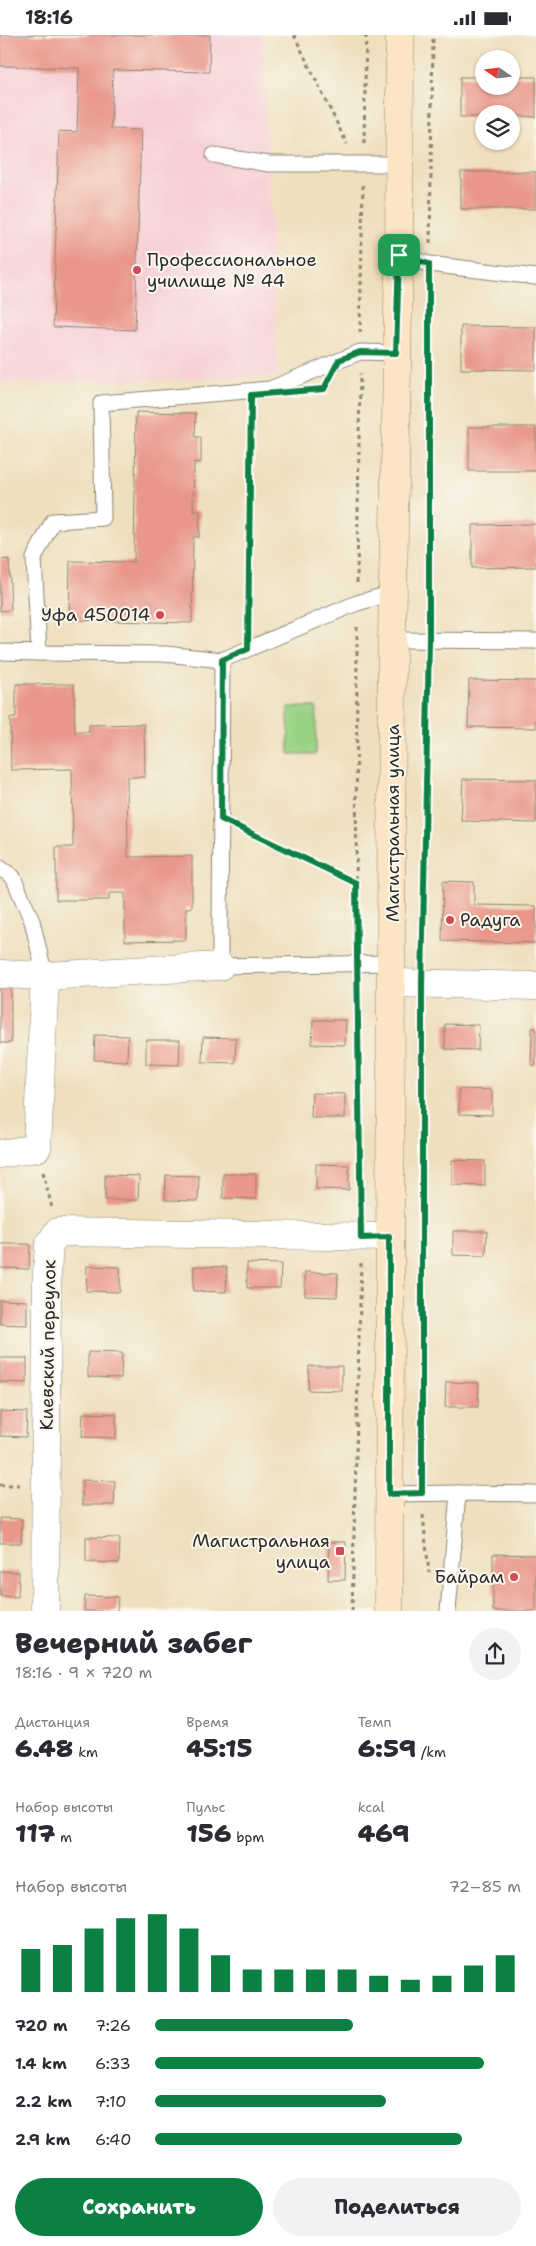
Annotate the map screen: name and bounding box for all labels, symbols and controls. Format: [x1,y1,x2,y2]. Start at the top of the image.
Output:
text: 18:16 [25,5,73,30]
north arrow [475,50,520,95]
map controls [475,50,520,150]
button: layers [475,105,520,150]
pin [378,234,420,276]
icon: arrive [385,241,413,269]
place label: Профессиональное училище № 44 [147,248,317,293]
marker: Профессиональное училище № 44 [131,264,143,276]
place label: Уфа 450014 [41,603,150,627]
marker: Уфа 450014 [154,609,166,621]
street label: Магистральная улица [381,724,405,922]
place label: Радуга [460,908,520,932]
marker: Радуга [444,914,456,926]
street label: Киевский переулок [35,1259,61,1431]
place label: Магистральная улица [192,1529,330,1574]
marker: Магистральная улица [334,1545,346,1557]
place label: Байрам [434,1565,504,1589]
marker: Байрам [508,1571,520,1583]
text: Вечерний забег [15,1624,252,1662]
button: share [469,1628,521,1680]
text: 18:16 · 9 × 720 m [15,1662,152,1683]
text: Дистанция [15,1713,90,1731]
text: Время [186,1713,229,1731]
text: Темп [358,1713,392,1731]
text: 6.48 [15,1731,73,1765]
text: 45:15 [186,1731,252,1765]
text: 6:59 [358,1731,416,1765]
text: km [73,1743,98,1761]
text: /km [416,1743,446,1761]
text: Набор высоты [15,1798,113,1816]
text: Пульс [186,1798,226,1816]
text: kcal [358,1798,385,1816]
text: 117 [15,1816,55,1850]
text: 156 [186,1816,231,1850]
text: 469 [358,1816,409,1850]
text: m [55,1828,72,1846]
text: bpm [231,1828,264,1846]
text: Набор высоты [15,1876,127,1897]
text: 72–85 m [449,1876,521,1897]
text: 720 m [15,2015,68,2036]
text: 7:26 [95,2015,131,2036]
text: 1.4 km [15,2053,67,2074]
text: 6:33 [95,2053,131,2074]
text: 2.2 km [15,2091,72,2112]
text: 7:10 [95,2091,126,2112]
text: 2.9 km [15,2129,70,2150]
text: 6:40 [95,2129,131,2150]
button: Сохранить [15,2178,263,2236]
button: Поделиться [273,2178,521,2236]

